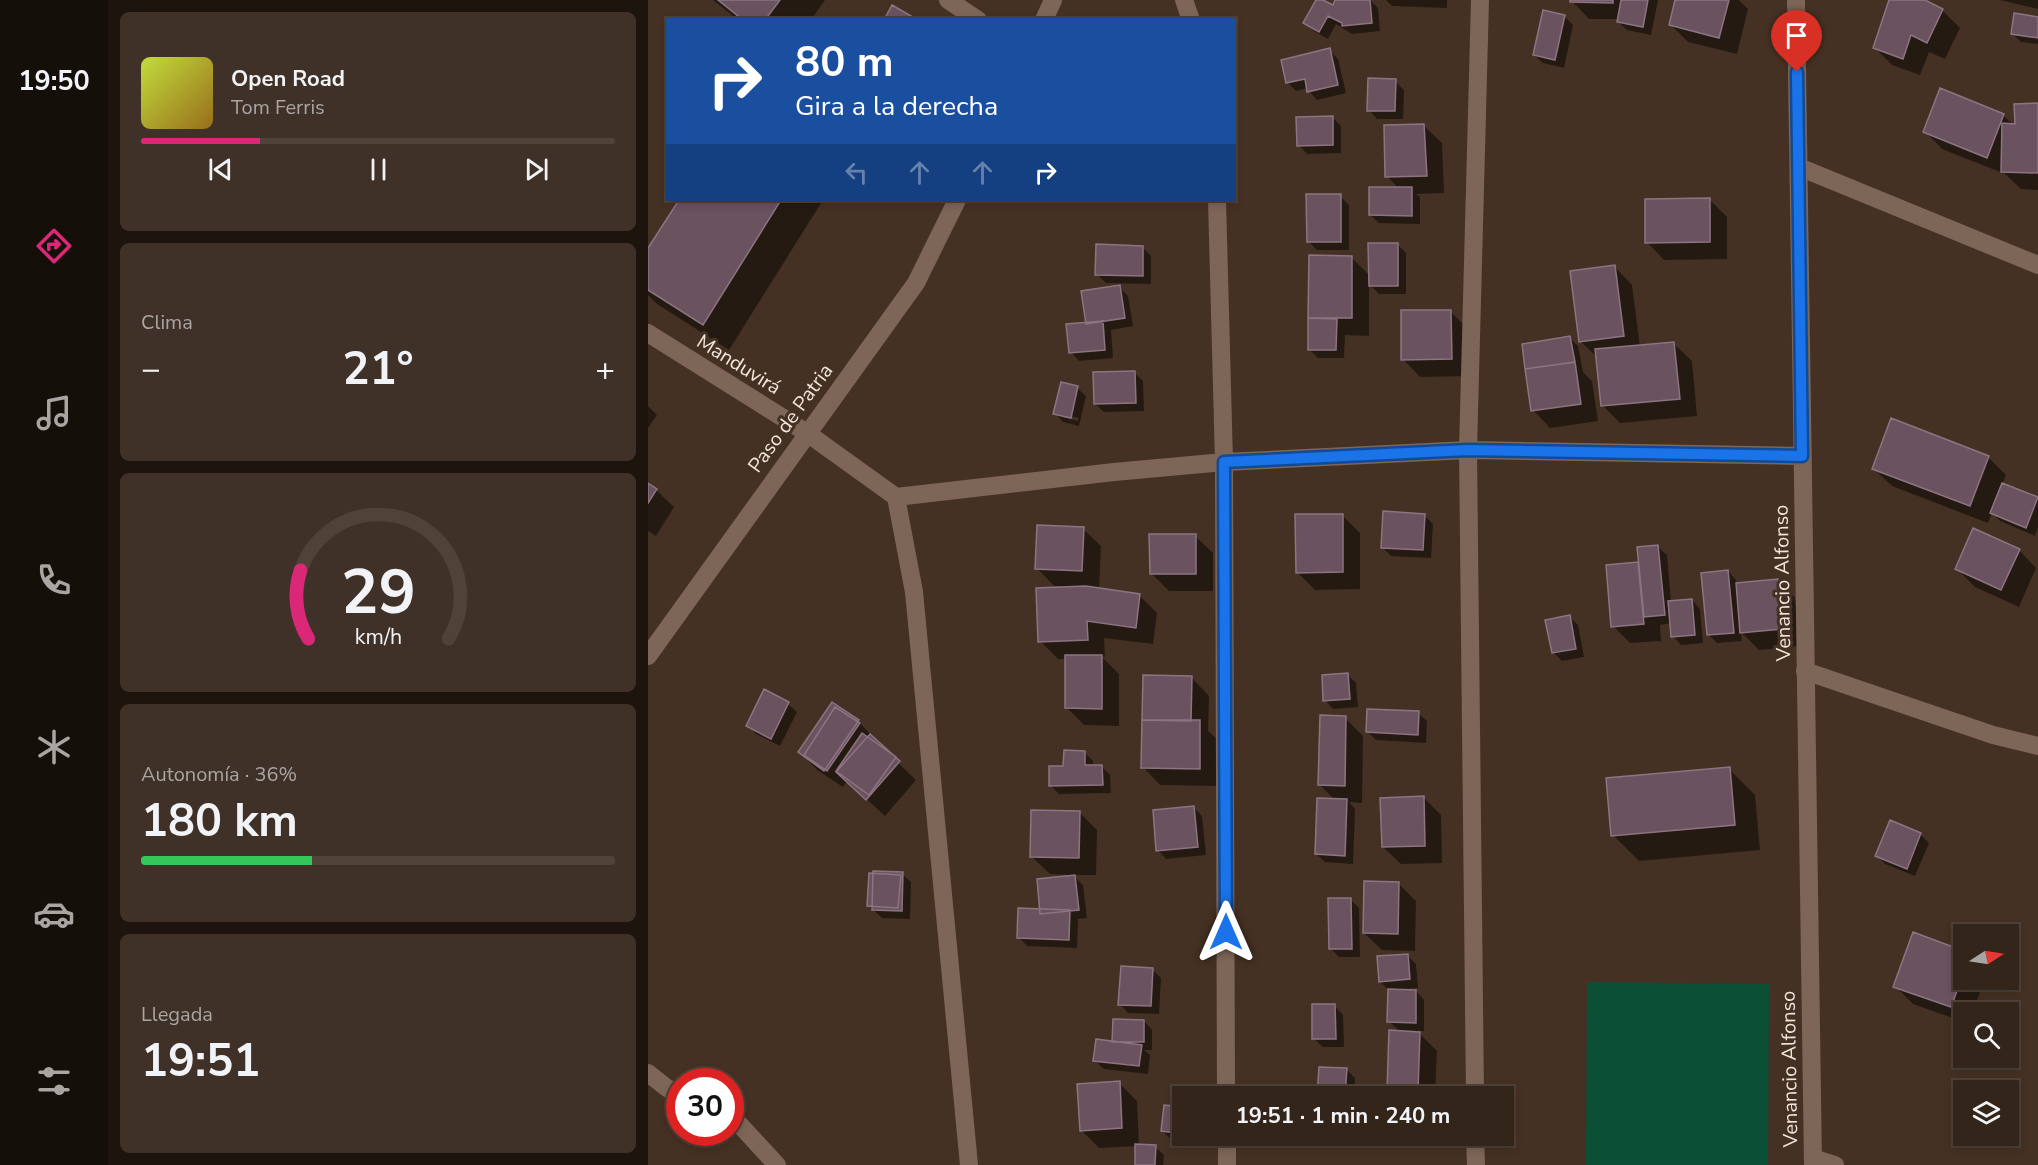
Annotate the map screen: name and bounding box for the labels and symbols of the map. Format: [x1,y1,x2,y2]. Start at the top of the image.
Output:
pin [1771,10,1822,72]
street label: Manduvirá [691,328,786,401]
street label: Paso de Patria [742,358,839,478]
street label: Venancio Alfonso [1768,504,1797,663]
position arrow [1194,900,1258,964]
north arrow [1953,924,2019,990]
street label: Venancio Alfonso [1775,990,1804,1149]
speed limit sign: 30 [666,1068,744,1146]

